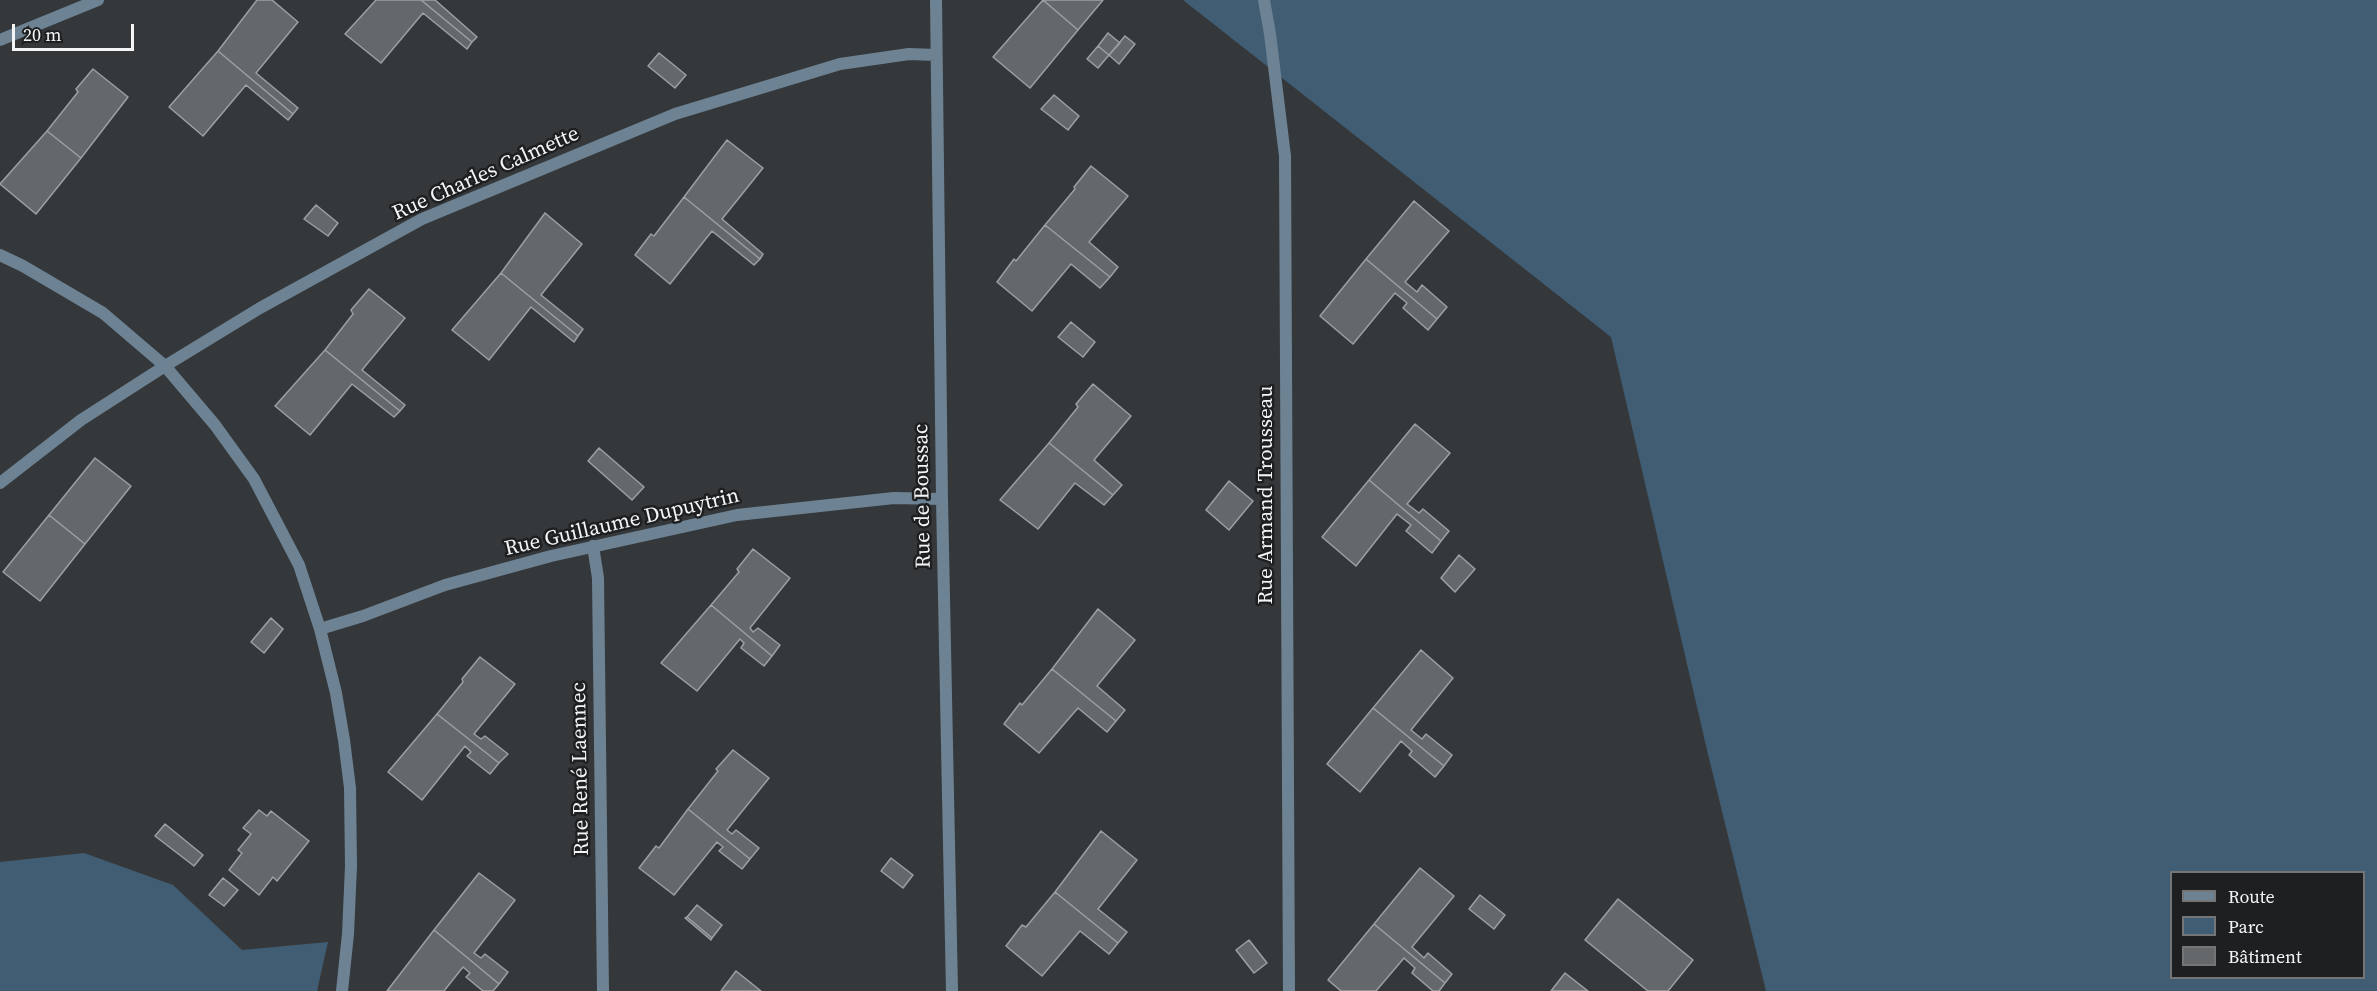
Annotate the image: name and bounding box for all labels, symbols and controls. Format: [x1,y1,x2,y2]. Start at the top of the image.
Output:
scale bar [15,12,136,50]
text: 20 m [23,22,61,47]
street label: Rue Charles Calmette [389,122,583,226]
street label: Rue Armand Trousseau [1254,386,1280,604]
street label: Rue de Boussac [909,424,937,568]
street label: Rue Guillaume Dupuytrin [502,484,742,562]
street label: Rue René Laennec [567,682,595,856]
legend [2170,871,2365,979]
text: Route [2228,884,2275,909]
text: Parc [2228,914,2264,939]
text: Bâtiment [2228,944,2302,969]

